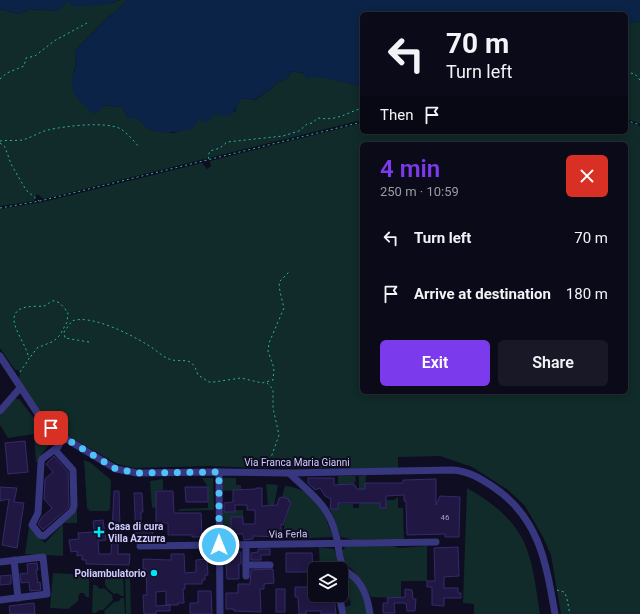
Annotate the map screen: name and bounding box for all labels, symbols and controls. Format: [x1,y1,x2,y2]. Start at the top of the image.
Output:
text: 70 m [446,27,509,60]
icon: left [380,28,432,80]
text: Turn left [446,61,512,82]
icon: arrive [421,104,443,126]
text: Then [380,106,413,124]
text: 4 min [380,155,440,183]
button: close [566,155,608,197]
text: 250 m · 10:59 [380,184,459,199]
icon: left [380,227,402,249]
text: Turn left [414,229,471,247]
text: 70 m [574,229,608,247]
icon: arrive [380,283,402,305]
text: Arrive at destination [414,285,551,303]
text: 180 m [566,285,608,303]
button: Exit [380,340,490,386]
button: Share [498,340,608,386]
pin [34,411,68,445]
icon: arrive [40,417,62,439]
street label: Via Franca Maria Gianni [244,457,350,468]
house number: 46 [441,513,450,522]
place label: Casa di cura Villa Azzurra [108,521,166,544]
position arrow [198,524,240,566]
marker: Casa di cura Villa Azzurra [93,526,105,538]
street label: Via Ferla [269,528,307,540]
map controls [308,562,348,602]
button: layers [308,562,348,602]
place label: Poliambulatorio [75,568,146,579]
marker: Poliambulatorio [149,568,159,578]

